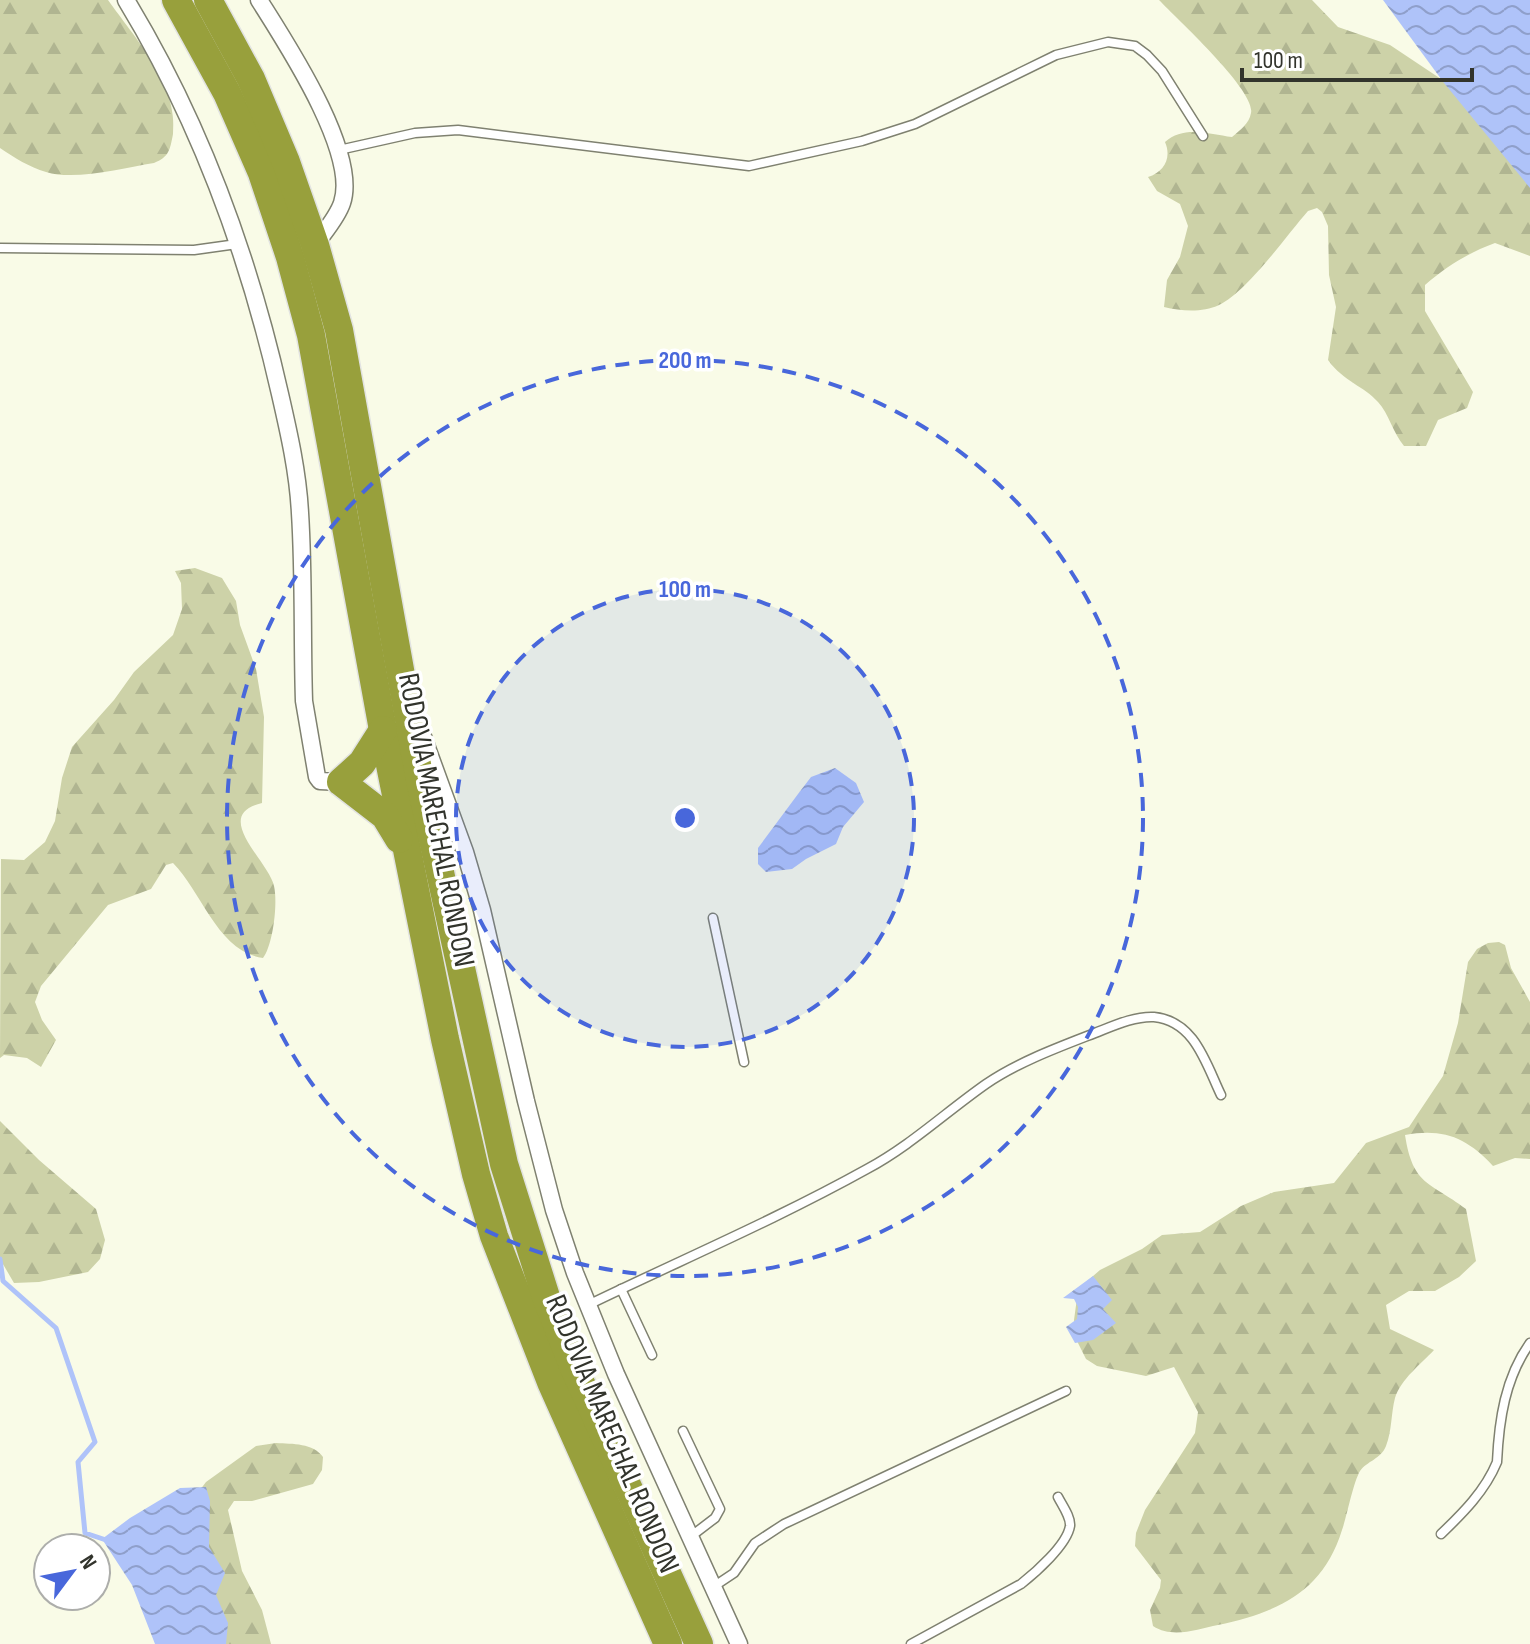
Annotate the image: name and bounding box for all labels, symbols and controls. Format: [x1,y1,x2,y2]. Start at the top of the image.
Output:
scale bar [1242,32,1472,82]
text: 100 m [1254,46,1303,75]
text: 200 m [658,346,712,375]
text: 100 m [659,575,711,604]
street label: RODOVIA MARECHAL RONDON [390,670,482,970]
centre of rings [671,804,699,832]
street label: RODOVIA MARECHAL RONDON [537,1290,687,1578]
north arrow [32,1532,112,1612]
text: N [73,1550,102,1574]

